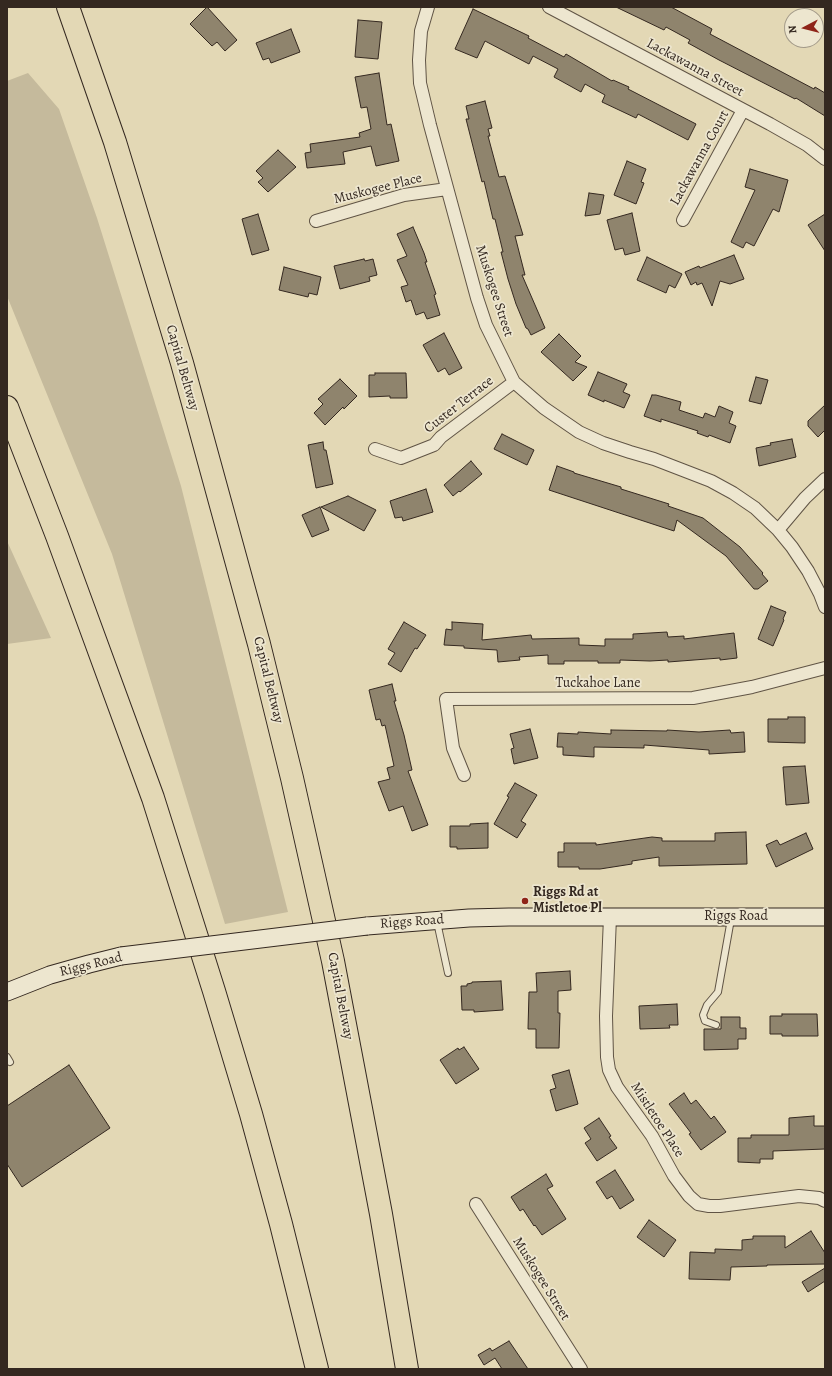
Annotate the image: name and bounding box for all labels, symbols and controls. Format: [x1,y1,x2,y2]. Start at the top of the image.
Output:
north arrow [784,8,824,48]
text: N [785,25,801,34]
street label: Lackawanna Street [643,35,747,101]
street label: Lackawanna Court [667,107,733,209]
street label: Muskogee Place [332,170,424,208]
street label: Muskogee Street [471,243,517,339]
street label: Capital Beltway [162,323,202,413]
street label: Custer Terrace [421,373,497,437]
street label: Capital Beltway [249,635,287,725]
street label: Tuckahoe Lane [556,676,640,692]
place label: Riggs Rd at Mistletoe Pl [533,885,602,918]
marker: Riggs Rd at Mistletoe Pl [520,896,530,906]
street label: Riggs Road [704,909,768,925]
street label: Riggs Road [380,911,444,933]
street label: Riggs Road [58,949,124,981]
street label: Capital Beltway [323,951,357,1041]
street label: Mistletoe Place [627,1079,687,1161]
street label: Muskogee Street [509,1234,573,1324]

